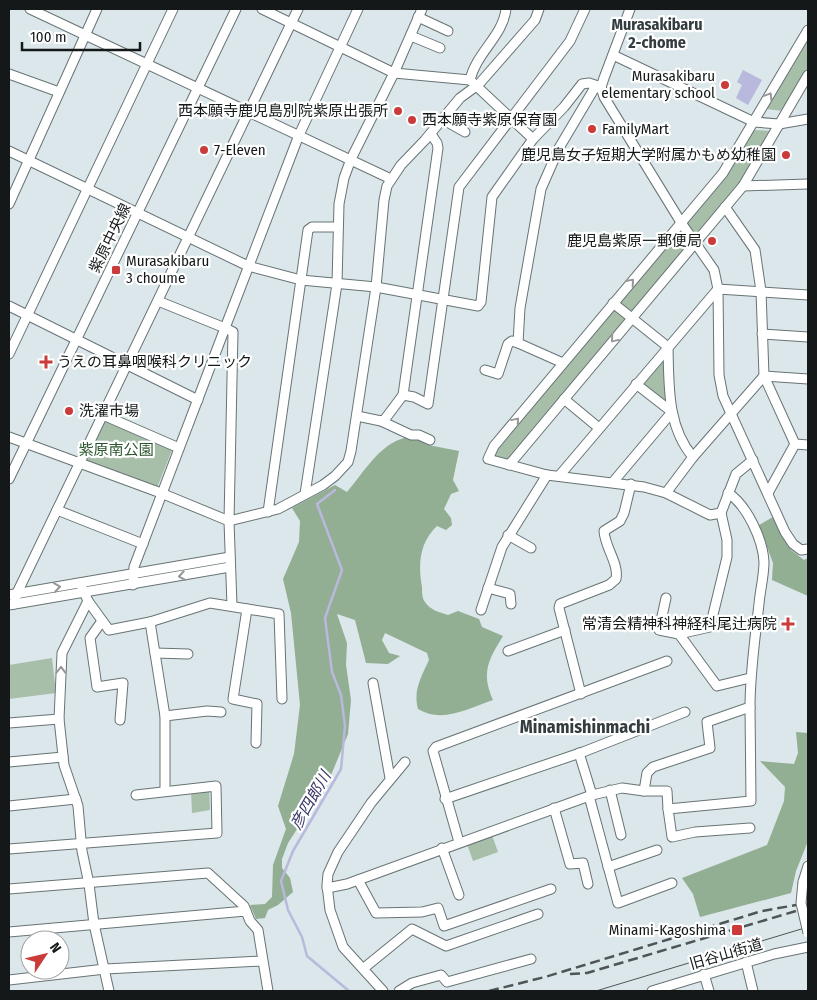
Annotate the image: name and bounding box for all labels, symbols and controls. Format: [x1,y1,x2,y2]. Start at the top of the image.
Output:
district label: Murasakibaru 2-chome [612,15,702,52]
scale bar [22,20,140,52]
text: 100 m [30,28,67,46]
place label: Murasakibaru elementary school [601,67,715,102]
marker: Murasakibaru elementary school [719,79,731,91]
one-way arrow [763,92,773,101]
place label: 西本願寺鹿児島別院紫原出張所 [178,102,388,120]
marker: 西本願寺鹿児島別院紫原出張所 [392,105,404,117]
place label: 西本願寺紫原保育園 [422,111,557,129]
marker: 西本願寺紫原保育園 [406,114,418,126]
place label: FamilyMart [602,120,669,138]
marker: FamilyMart [586,123,598,135]
place label: 7-Eleven [214,141,266,159]
marker: 7-Eleven [198,144,210,156]
place label: 鹿児島女子短期大学附属かもめ幼稚園 [521,146,776,164]
marker: 鹿児島女子短期大学附属かもめ幼稚園 [780,149,792,161]
street label: 紫原中央線 [85,200,135,276]
place label: 鹿児島紫原一郵便局 [567,232,702,250]
marker: 鹿児島紫原一郵便局 [706,235,718,247]
place label: Murasakibaru 3 choume [126,252,209,287]
marker: Murasakibaru 3 choume [110,264,122,276]
one-way arrow [626,279,635,288]
one-way arrow [612,333,620,342]
place label: うえの耳鼻咽喉科クリニック [57,353,252,371]
marker: うえの耳鼻咽喉科クリニック [39,355,53,369]
place label: 洗濯市場 [79,402,139,420]
marker: 洗濯市場 [63,405,75,417]
one-way arrow [511,417,520,426]
park label: 紫原南公園 [78,441,154,459]
one-way arrow [178,570,187,580]
one-way arrow [53,582,61,593]
place label: 常清会精神科神経科尾辻病院 [582,615,777,633]
marker: 常清会精神科神経科尾辻病院 [781,617,795,631]
one-way arrow [55,666,66,674]
district label: Minamishinmachi [520,716,650,738]
water label: 彦四郎川 [286,766,336,833]
place label: Minami-Kagoshima [609,921,726,939]
marker: Minami-Kagoshima [730,923,744,937]
north arrow [20,930,70,980]
street label: 旧谷山街道 [687,935,765,973]
text: N [46,940,65,956]

